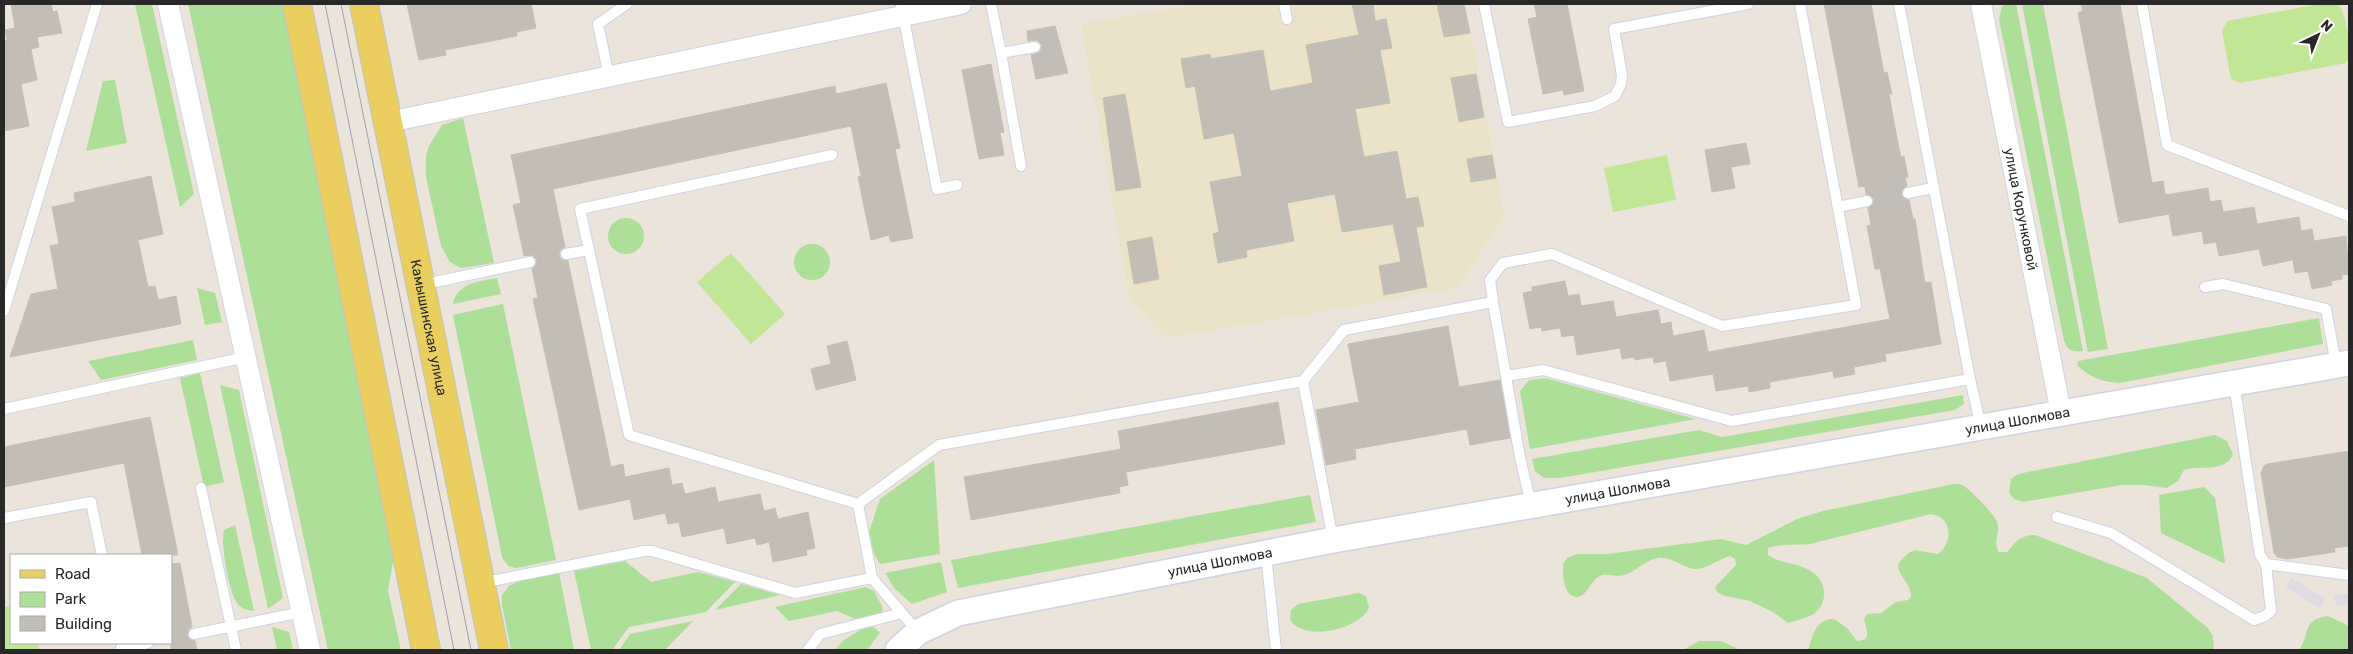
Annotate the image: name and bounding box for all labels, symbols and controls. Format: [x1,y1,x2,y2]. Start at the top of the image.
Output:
north arrow [2293,10,2343,60]
text: N [2317,16,2336,36]
street label: улица Корунковой [2001,146,2041,272]
street label: Камышинская улица [407,258,451,397]
street label: улица Шолмова [1964,403,2071,438]
street label: улица Шолмова [1564,473,1671,508]
street label: улица Шолмова [1166,544,1274,581]
legend [10,554,172,644]
text: Road [55,565,91,583]
text: Park [55,590,86,608]
text: Building [55,615,112,633]

